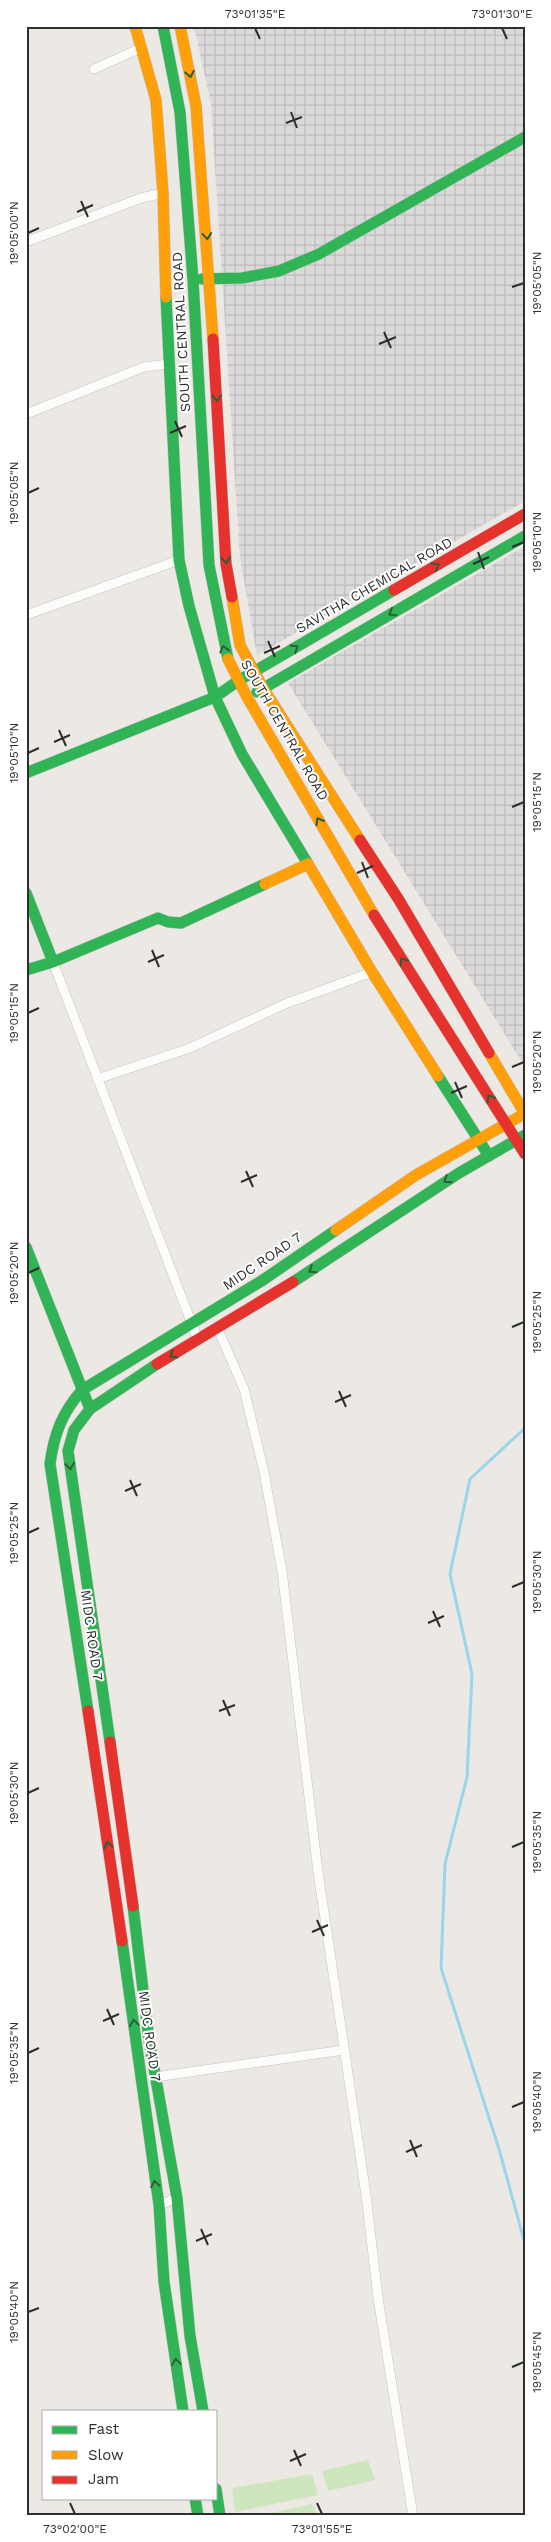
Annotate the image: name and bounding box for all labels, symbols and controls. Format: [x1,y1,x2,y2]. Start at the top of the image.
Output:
text: 73°01'35"E [225,7,286,21]
text: 73°01'30"E [471,7,533,21]
one-way arrow [184,70,195,78]
text: 19°05'00"N [7,201,21,265]
one-way arrow [201,232,212,240]
street label: SOUTH CENTRAL ROAD [169,252,193,412]
text: 19°05'05"N [530,252,544,314]
one-way arrow [211,394,222,402]
text: 19°05'05"N [7,462,21,524]
text: 19°05'10"N [530,512,544,572]
street label: SAVITHA CHEMICAL ROAD [293,534,455,636]
one-way arrow [221,556,232,564]
one-way arrow [430,562,439,572]
one-way arrow [388,607,397,617]
one-way arrow [219,644,230,653]
one-way arrow [290,644,299,654]
street label: SOUTH CENTRAL ROAD [238,657,332,803]
text: 19°05'10"N [7,723,21,783]
text: 19°05'15"N [530,772,544,832]
one-way arrow [316,818,326,827]
one-way arrow [399,957,409,966]
text: 19°05'15"N [7,983,21,1043]
text: 19°05'20"N [530,1031,544,1093]
one-way arrow [486,1094,496,1103]
one-way arrow [444,1174,453,1183]
street label: MIDC ROAD 7 [220,1229,304,1293]
text: 19°05'20"N [7,1242,21,1304]
one-way arrow [308,1264,317,1273]
text: 19°05'25"N [530,1291,544,1353]
one-way arrow [170,1348,179,1358]
one-way arrow [64,1462,75,1470]
text: 19°05'25"N [7,1502,21,1564]
text: 19°05'30"N [530,1551,544,1613]
street label: MIDC ROAD 7 [78,1589,106,1681]
text: 19°05'30"N [7,1762,21,1824]
text: 19°05'35"N [530,1811,544,1873]
one-way arrow [103,1840,114,1848]
street label: MIDC ROAD 7 [136,1990,164,2082]
one-way arrow [129,2019,139,2027]
text: 19°05'35"N [7,2022,21,2084]
text: 19°05'40"N [530,2071,544,2133]
one-way arrow [151,2180,161,2188]
text: 19°05'40"N [7,2281,21,2343]
text: 19°05'45"N [530,2331,544,2393]
one-way arrow [171,2358,182,2366]
legend [42,2410,218,2500]
text: Fast [88,2420,120,2438]
text: Slow [88,2446,124,2464]
text: Jam [88,2470,119,2488]
text: 73°02'00"E [43,2522,107,2536]
text: 73°01'55"E [292,2522,353,2536]

